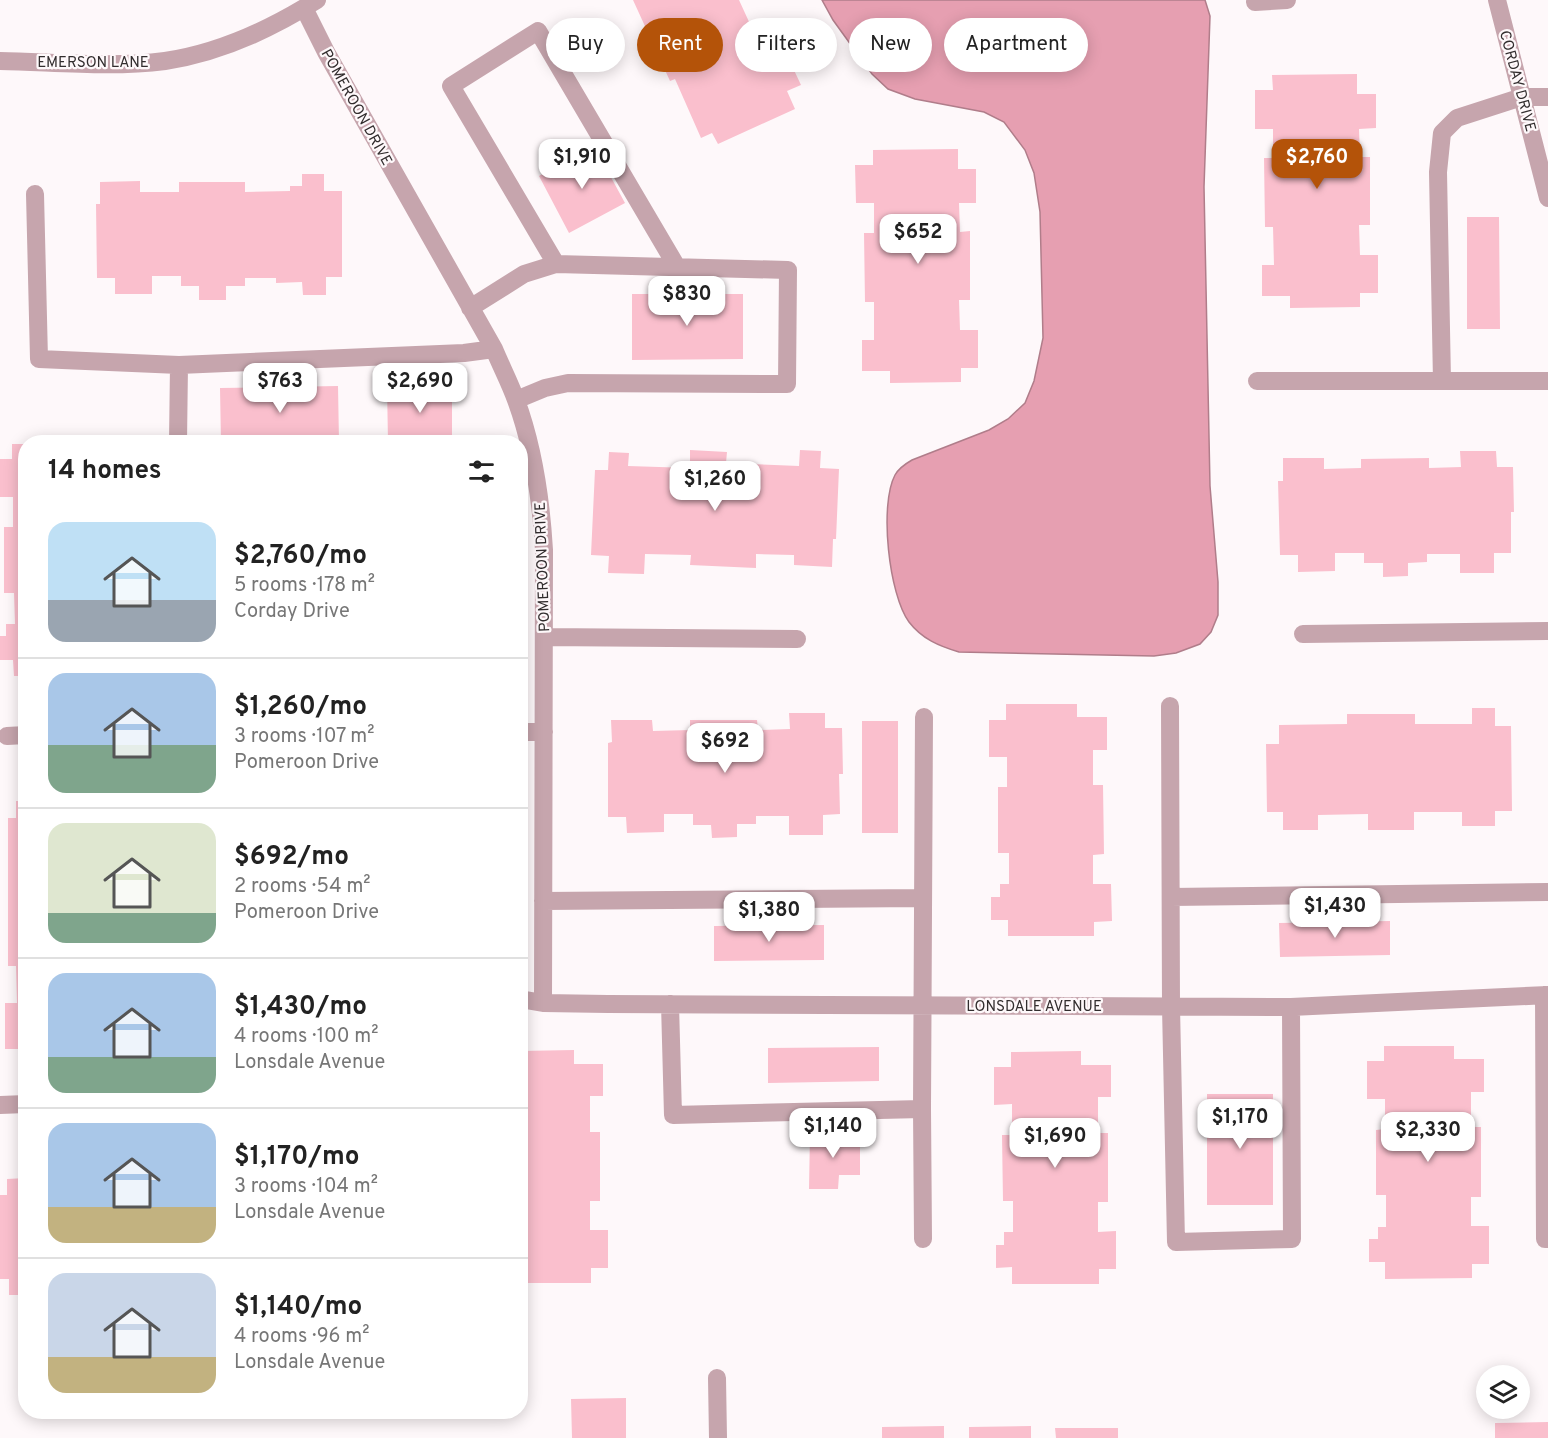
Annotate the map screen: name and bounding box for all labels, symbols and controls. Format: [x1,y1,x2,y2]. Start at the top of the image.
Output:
chip: Buy [546,18,625,72]
chip: Rent [637,18,723,72]
chip: Filters [735,18,837,72]
chip: New [849,18,932,72]
chip: Apartment [944,18,1088,72]
street label: CORDAY DRIVE [1494,29,1539,134]
street label: POMEROON DRIVE [316,46,396,169]
street label: EMERSON LANE [37,54,149,73]
pin: $1,910 [533,139,631,190]
pin: $2,760 [1268,139,1366,190]
text: $1,910 [553,145,611,171]
text: $2,760 [1286,145,1348,171]
pin: $652 [882,214,954,265]
text: $652 [894,220,942,246]
pin: $830 [651,276,723,327]
text: $830 [662,282,712,308]
pin: $763 [244,363,316,414]
pin: $2,690 [371,363,469,414]
text: $763 [257,369,303,395]
text: $2,690 [386,369,454,395]
text: 14 homes [48,455,162,488]
icon: filters [465,455,498,488]
pin: $1,260 [666,461,764,512]
text: $1,260 [684,467,746,493]
street label: POMEROON DRIVE [532,502,555,632]
text: $2,760/mo [234,540,367,573]
icon: home [96,546,168,618]
text: 5 rooms · 178 m² [234,573,375,599]
text: Corday Drive [234,599,350,625]
text: $1,260/mo [234,691,367,724]
icon: home [96,697,168,769]
pin: $692 [689,723,761,774]
text: 3 rooms · 107 m² [234,724,375,750]
text: $692 [701,729,749,755]
text: Pomeroon Drive [234,750,379,776]
text: $692/mo [234,841,349,874]
icon: home [96,847,168,919]
text: 2 rooms · 54 m² [234,874,371,900]
pin: $1,430 [1286,888,1384,939]
pin: $1,380 [720,892,818,943]
text: $1,430 [1304,894,1366,920]
text: $1,380 [738,898,800,924]
text: Pomeroon Drive [234,900,379,926]
text: $1,430/mo [234,991,367,1024]
icon: home [96,997,168,1069]
street label: LONSDALE AVENUE [966,998,1102,1017]
text: 4 rooms · 100 m² [234,1024,379,1050]
text: Lonsdale Avenue [234,1050,385,1076]
pin: $1,170 [1191,1099,1289,1150]
text: $1,170 [1211,1105,1269,1131]
pin: $1,140 [784,1108,882,1159]
pin: $2,330 [1379,1112,1477,1163]
text: $1,140 [803,1114,863,1140]
pin: $1,690 [1006,1118,1104,1169]
text: $2,330 [1395,1118,1461,1144]
text: $1,690 [1023,1124,1087,1150]
text: $1,170/mo [234,1141,360,1174]
icon: home [96,1147,168,1219]
text: 3 rooms · 104 m² [234,1174,378,1200]
text: Lonsdale Avenue [234,1200,385,1226]
text: $1,140/mo [234,1291,362,1324]
icon: home [96,1297,168,1369]
text: 4 rooms · 96 m² [234,1324,369,1350]
text: Lonsdale Avenue [234,1350,385,1376]
map controls [1476,1365,1530,1419]
button: layers [1476,1365,1530,1419]

